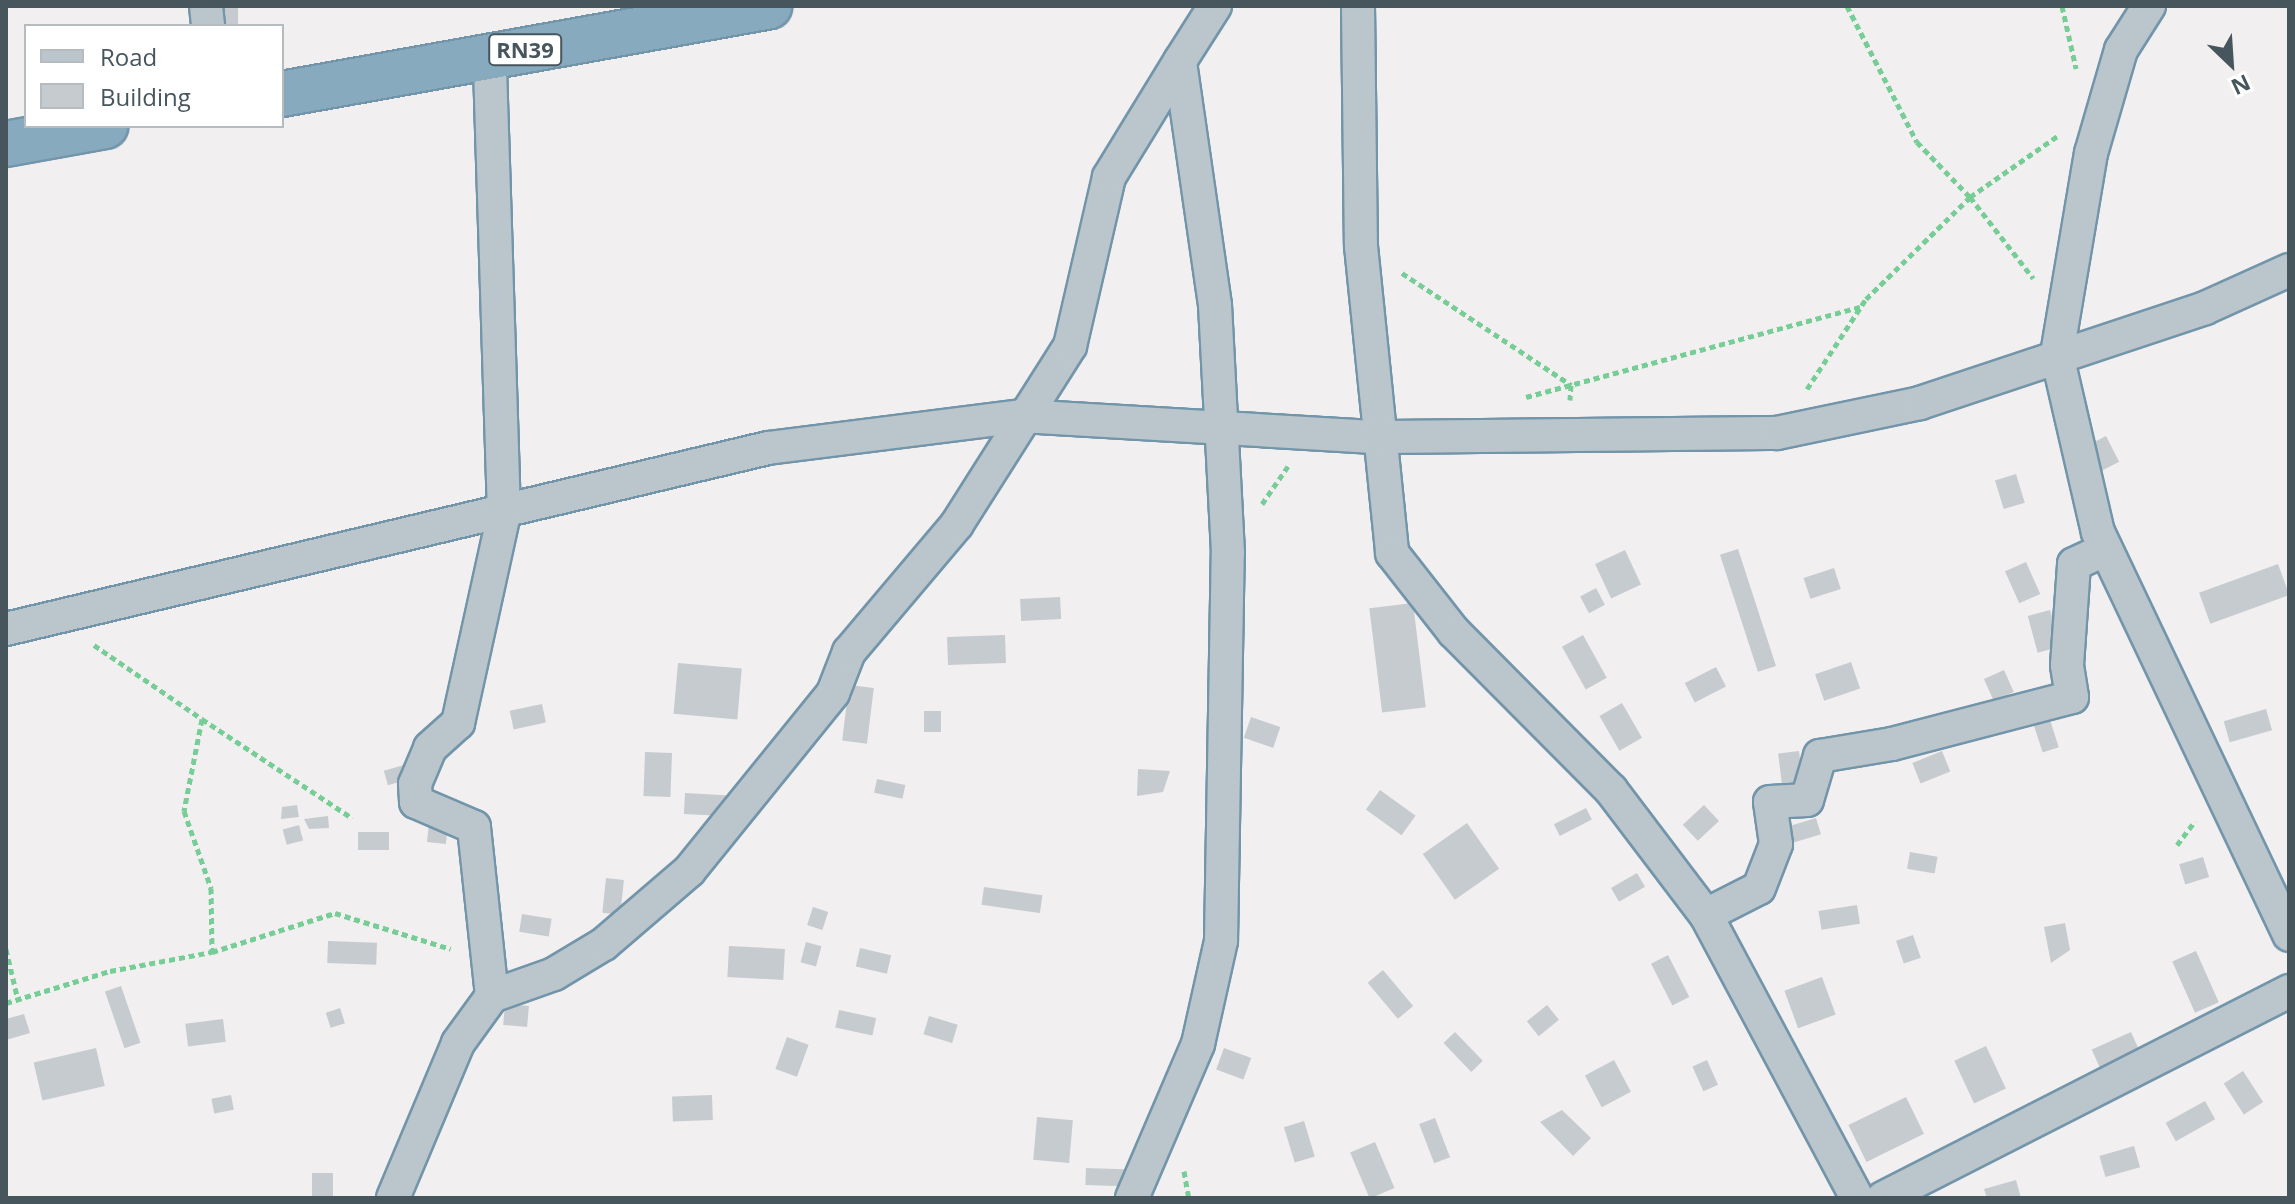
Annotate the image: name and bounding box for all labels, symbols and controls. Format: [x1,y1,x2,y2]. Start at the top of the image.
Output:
legend [24,24,284,128]
north arrow [2191,24,2271,104]
road number: RN39 [487,32,563,68]
text: Road [100,40,157,73]
text: N [2227,68,2256,103]
text: Building [100,80,191,113]

